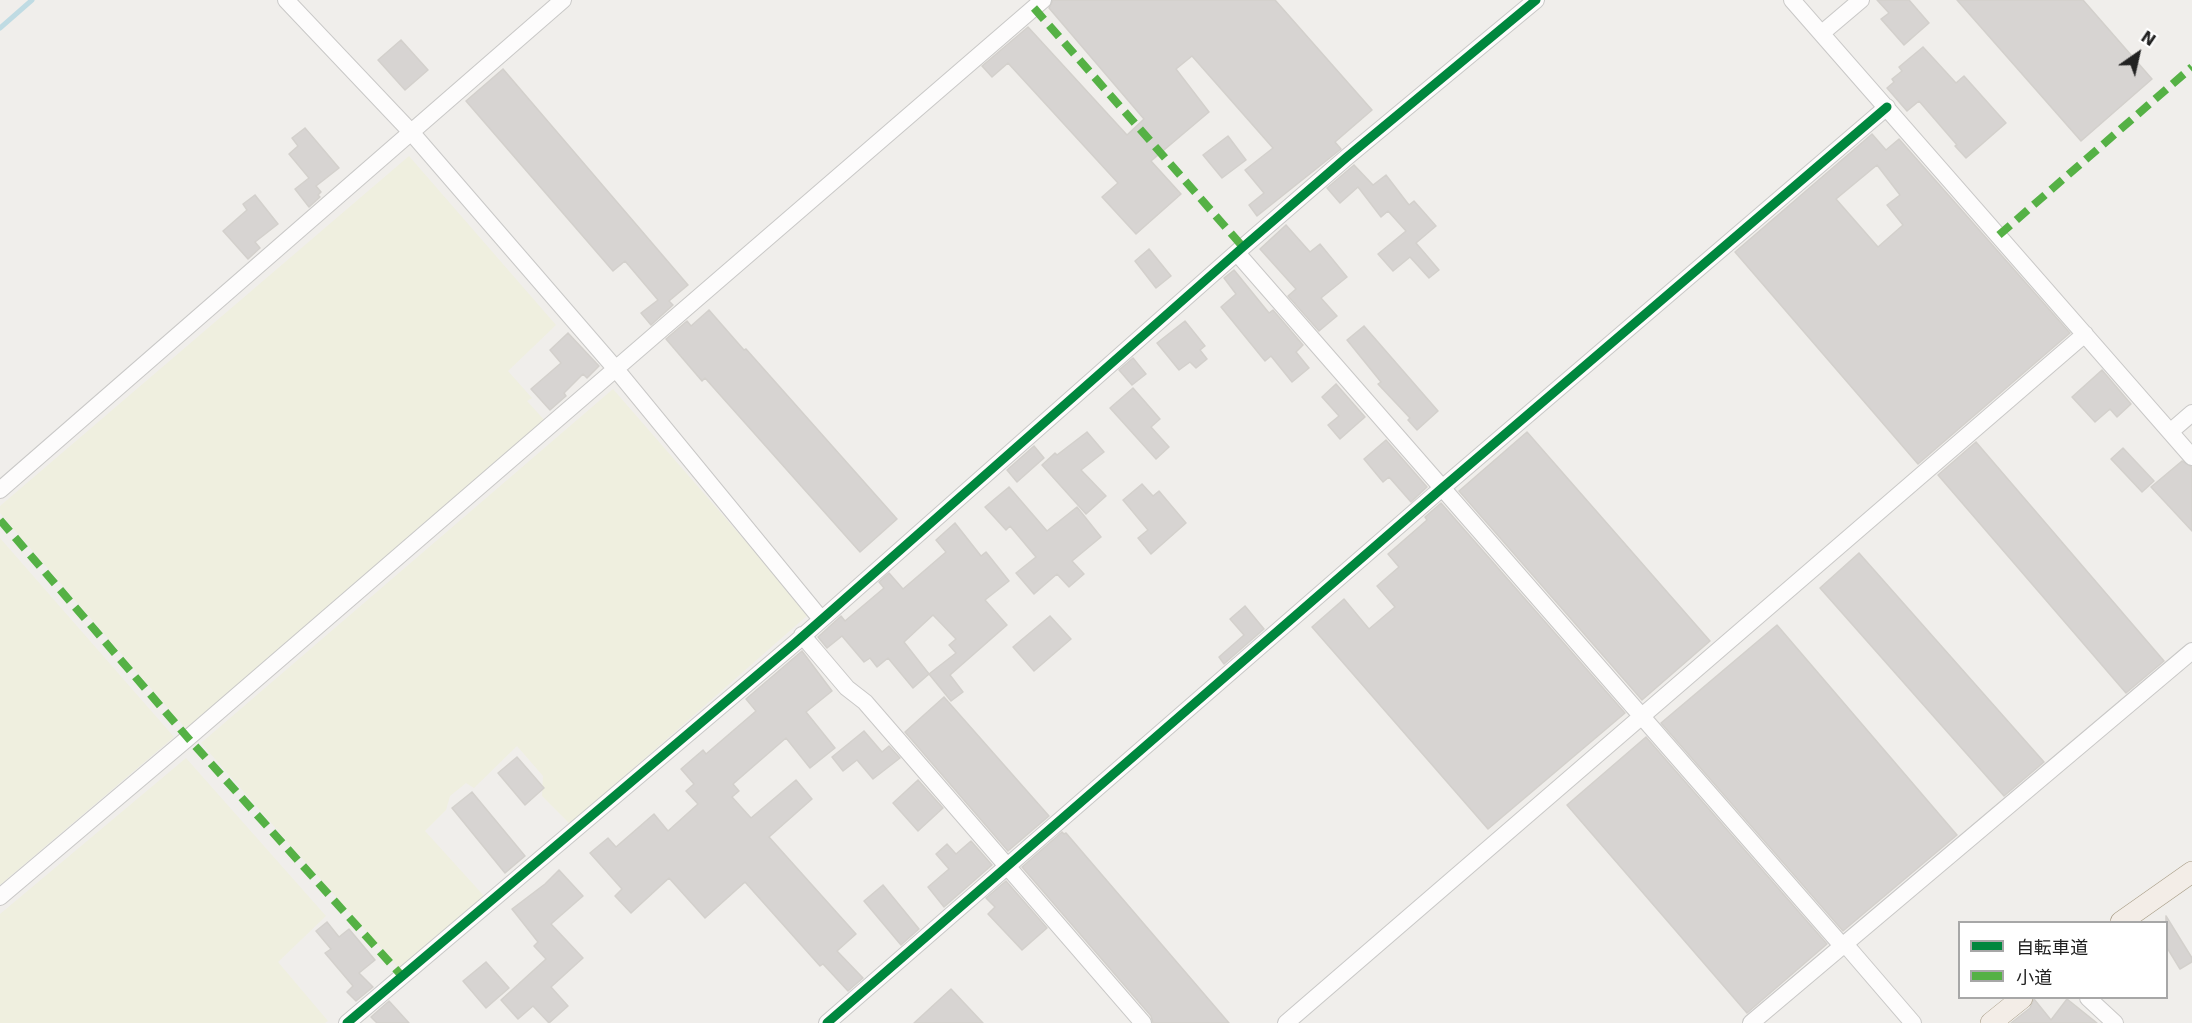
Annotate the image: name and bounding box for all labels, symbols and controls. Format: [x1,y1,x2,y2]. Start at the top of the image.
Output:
north arrow [2108,24,2168,84]
text: N [2137,27,2159,50]
legend [1958,921,2168,999]
text: 自転車道 [2016,937,2088,958]
text: 小道 [2016,967,2052,988]

